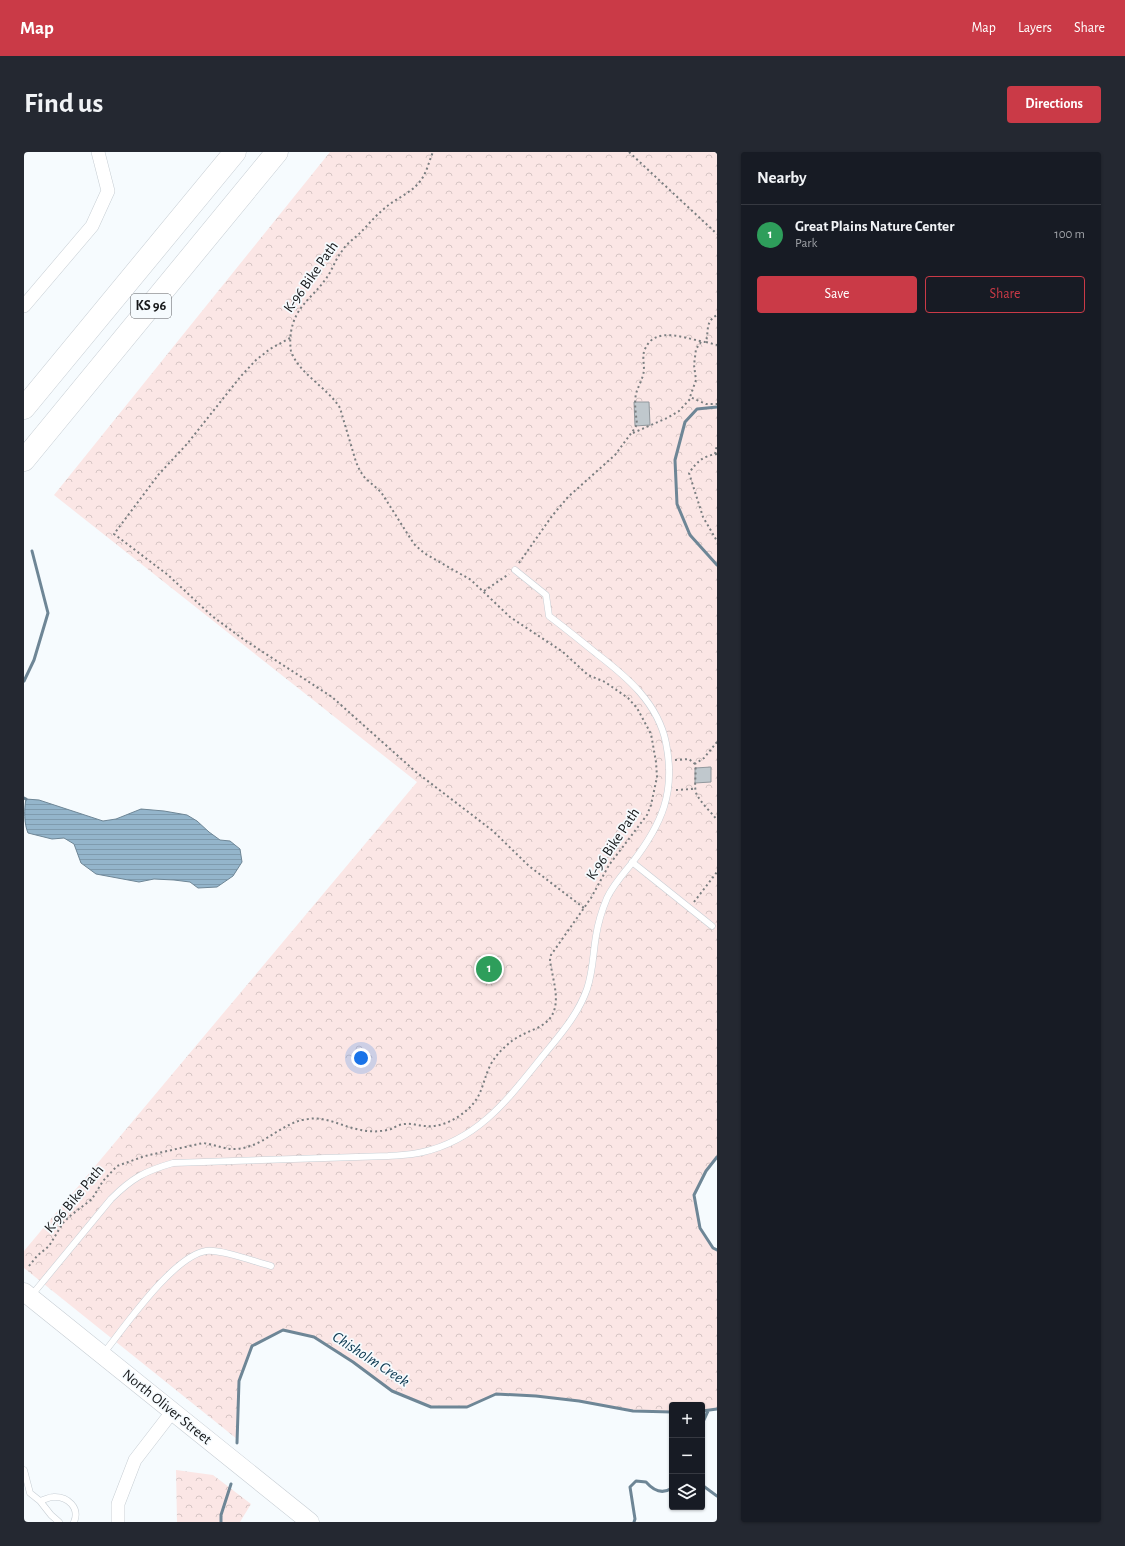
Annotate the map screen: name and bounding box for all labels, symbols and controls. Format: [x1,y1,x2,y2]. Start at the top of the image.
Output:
text: Map [20,19,54,38]
text: Map [971,21,996,35]
text: Layers [1018,21,1052,35]
text: Share [1074,21,1105,35]
button: Directions [1007,86,1101,123]
text: Find us [24,90,103,118]
text: Nearby [757,169,807,186]
text: Great Plains Nature Center [795,219,954,234]
text: 1 [768,228,772,241]
text: 100 m [1054,228,1085,241]
text: Park [795,237,817,250]
street label: K-96 Bike Path [281,239,341,315]
button: Save [757,276,917,313]
button: Share [925,276,1085,313]
road number: KS 96 [131,294,171,318]
street label: K-96 Bike Path [584,805,642,883]
pin: 1 [476,954,502,984]
your location [351,1048,371,1068]
street label: K-96 Bike Path [42,1162,106,1236]
water label: Chisholm Creek [330,1328,412,1390]
street label: North Oliver Street [120,1367,214,1447]
map controls [669,1402,705,1510]
button: + [669,1402,705,1438]
button: − [669,1438,705,1474]
button: layers [669,1474,705,1510]

